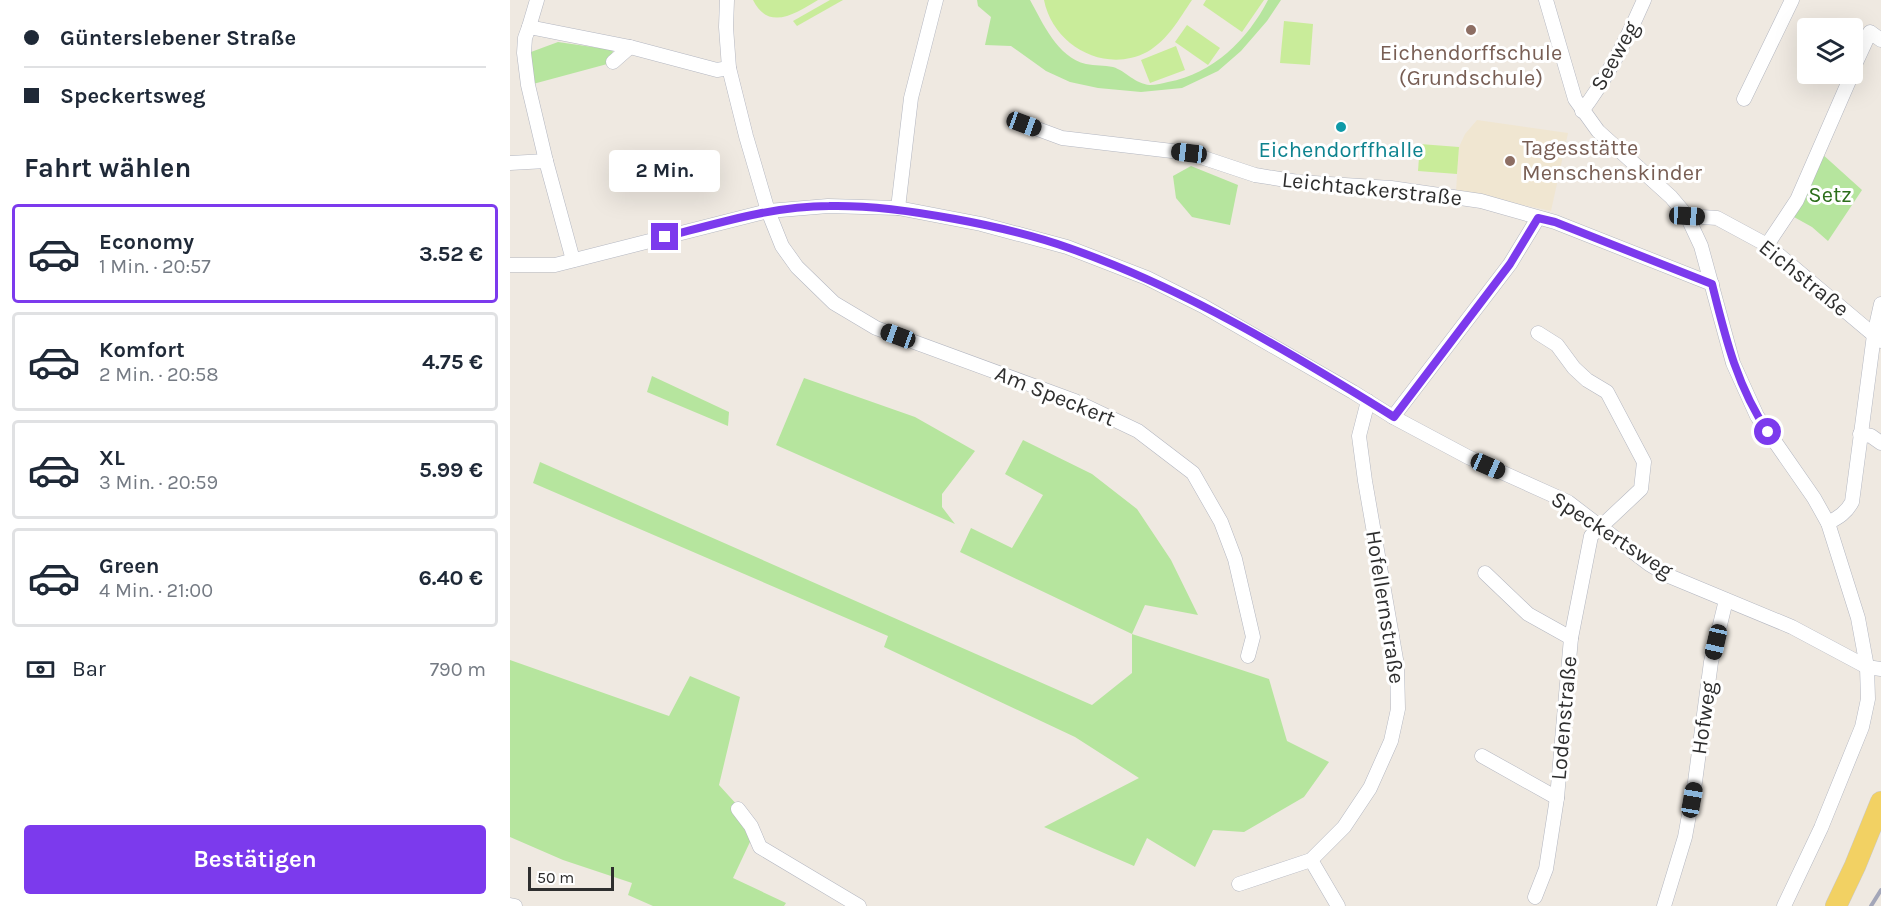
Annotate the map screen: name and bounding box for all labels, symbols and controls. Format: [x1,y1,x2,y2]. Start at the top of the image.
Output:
street label: Seeweg [1585,16,1645,95]
map controls [1797,18,1863,84]
button: layers [1797,18,1863,84]
marker: Eichendorffschule (Grundschule) [1464,23,1478,37]
text: Günterslebener Straße [60,25,296,51]
place label: Eichendorffschule (Grundschule) [1380,40,1562,91]
text: Speckertsweg [60,83,206,109]
car [1004,109,1044,139]
marker: Eichendorffhalle [1334,120,1348,134]
place label: Tagesstätte Menschenskinder [1522,135,1702,186]
place label: Eichendorffhalle [1258,137,1424,163]
car [1170,142,1208,164]
callout: 2 Min. [610,150,720,192]
text: Fahrt wählen [24,152,191,184]
marker: Tagesstätte Menschenskinder [1503,154,1517,168]
text: 2 Min. [636,159,693,182]
street label: Leichtackerstraße [1281,167,1463,211]
park label: Setz [1808,182,1852,208]
car [1669,206,1705,226]
route end [651,223,678,250]
icon: car [27,227,81,281]
text: Economy [99,229,194,255]
street label: Eichstraße [1754,234,1854,322]
text: 3.52 € [419,241,483,267]
text: 1 Min. · 20:57 [99,255,211,278]
car [878,321,918,351]
icon: car [27,335,81,389]
text: Komfort [99,337,185,363]
text: 4.75 € [422,349,483,375]
street label: Am Speckert [991,360,1119,432]
text: 2 Min. · 20:58 [99,363,219,386]
route start [1754,418,1781,445]
icon: car [27,443,81,497]
text: XL [99,445,125,471]
car [1468,450,1508,482]
text: 5.99 € [419,457,483,483]
text: 3 Min. · 20:59 [99,471,218,494]
street label: Speckertsweg [1546,486,1678,584]
street label: Hofellernstraße [1360,528,1410,686]
icon: car [27,551,81,605]
text: Green [99,553,160,579]
text: 6.40 € [418,565,483,591]
text: 4 Min. · 21:00 [99,579,213,602]
car [1703,622,1729,662]
icon: cash [24,653,57,686]
street label: Lodenstraße [1546,655,1582,781]
text: Bar [72,656,106,682]
text: 790 m [430,658,486,681]
street label: Hofweg [1686,679,1722,756]
car [1680,781,1704,819]
button: Bestätigen [24,825,486,894]
scale bar [528,864,614,892]
text: 50 m [537,868,574,887]

